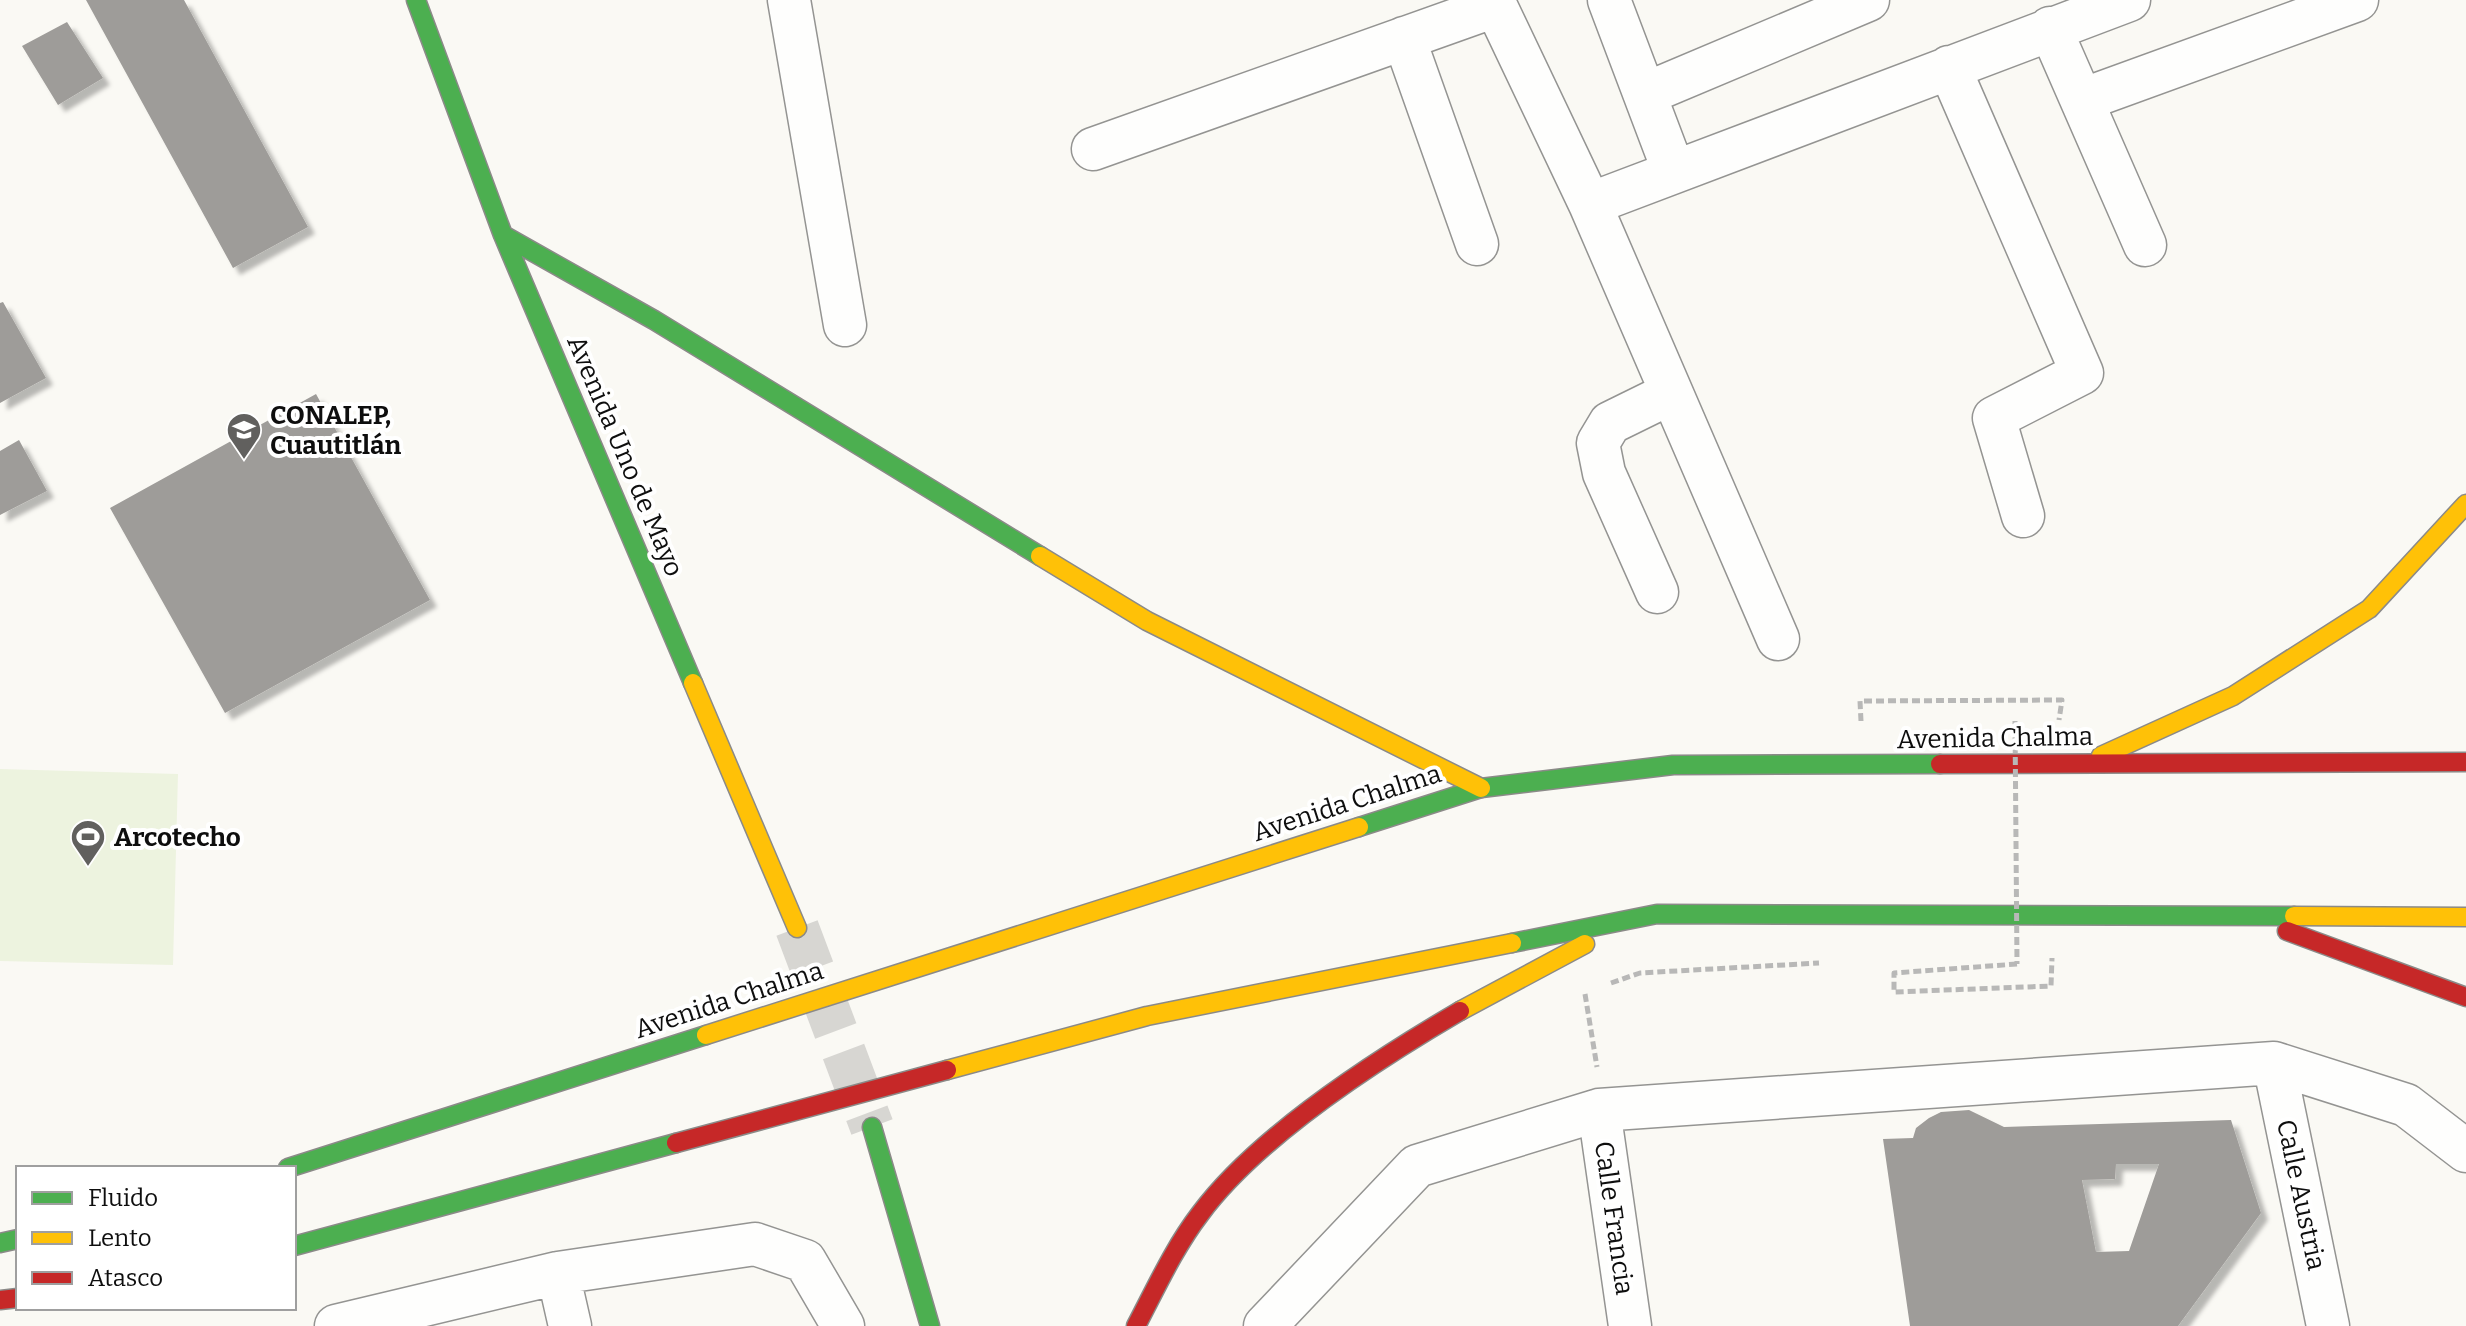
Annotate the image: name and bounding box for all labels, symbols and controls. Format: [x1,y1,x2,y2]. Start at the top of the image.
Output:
street label: Avenida Uno de Mayo [560,331,690,581]
place label: CONALEP, Cuautitlán [270,400,402,461]
school or university icon: CONALEP, Cuautitlán [225,411,263,461]
street label: Avenida Chalma [1897,721,2093,755]
street label: Avenida Chalma [1249,758,1445,848]
sports icon: Arcotecho [69,818,107,868]
place label: Arcotecho [114,822,241,853]
street label: Avenida Chalma [631,955,827,1045]
street label: Calle Austria [2270,1117,2332,1273]
street label: Calle Francia [1588,1139,1640,1297]
legend [16,1166,296,1310]
text: Fluido [88,1184,158,1212]
text: Lento [88,1224,151,1252]
text: Atasco [88,1264,163,1292]

